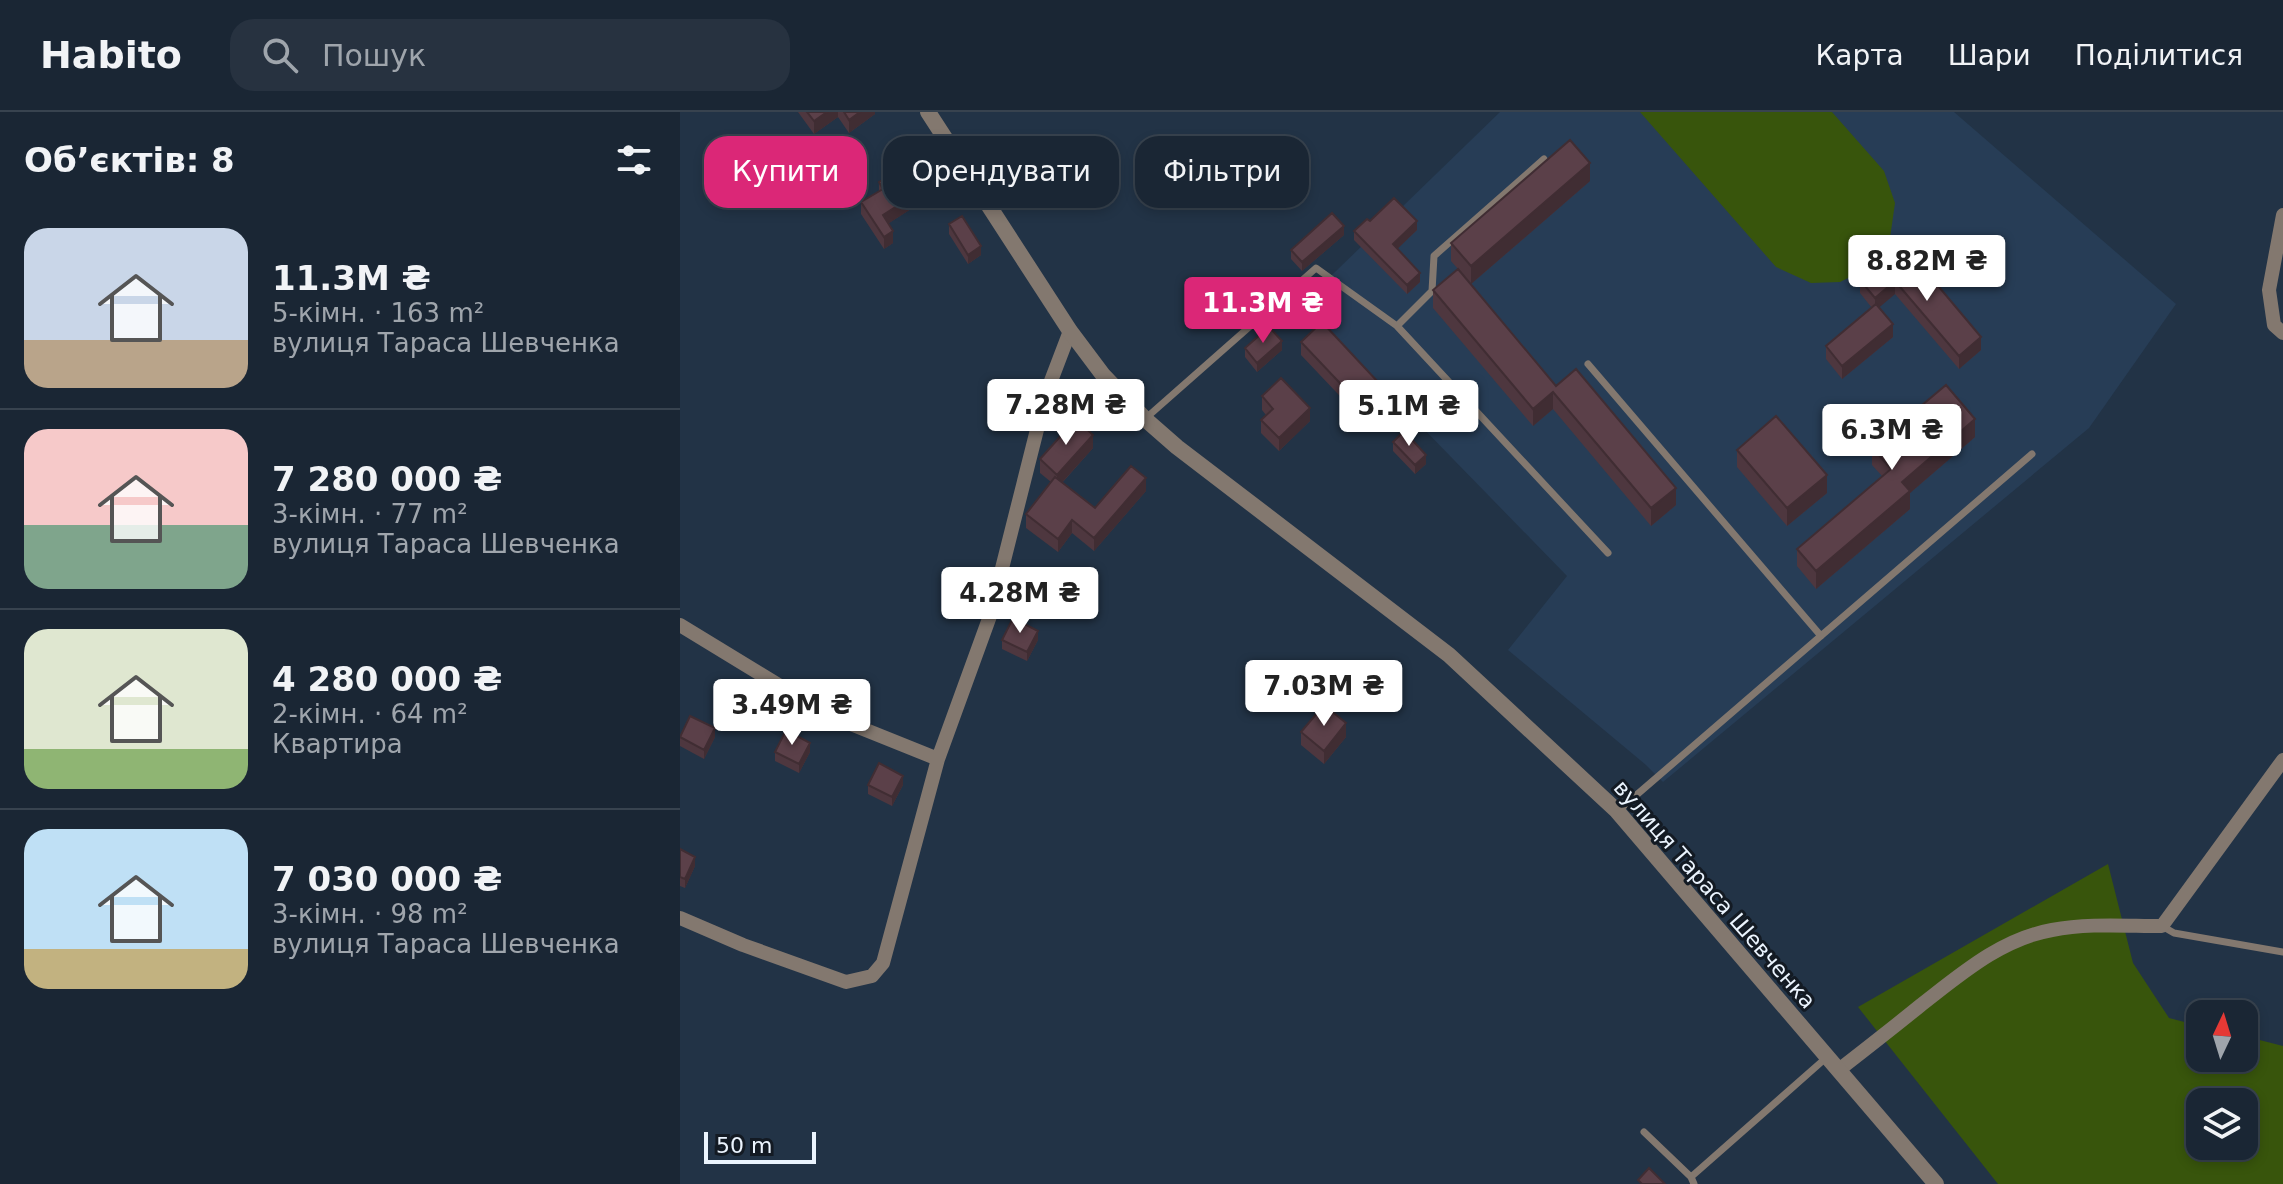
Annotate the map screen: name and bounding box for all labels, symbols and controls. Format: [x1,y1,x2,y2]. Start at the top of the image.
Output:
search box [230,19,790,91]
text: Habito [40,33,182,77]
icon: search [258,33,302,77]
text: Пошук [322,38,426,73]
text: Карта [1815,39,1904,72]
text: Шари [1948,39,2031,72]
text: Поділитися [2075,39,2243,72]
chip: Купити [704,136,867,208]
chip: Орендувати [883,136,1119,208]
chip: Фільтри [1135,136,1309,208]
icon: filters [612,138,656,182]
text: Об’єктів: 8 [24,140,235,180]
pin: 8.82M ₴ [1853,235,2001,303]
text: 8.82M ₴ [1866,246,1988,276]
text: 11.3M ₴ [272,258,431,298]
icon: home [88,260,184,356]
pin: 11.3M ₴ [1189,277,1337,345]
text: 11.3M ₴ [1202,288,1324,318]
text: 5-кімн. · 163 m² [272,298,484,328]
text: вулиця Тараса Шевченка [272,328,620,358]
pin: 7.28M ₴ [992,379,1140,447]
pin: 5.1M ₴ [1344,380,1474,448]
text: 7.28M ₴ [1005,390,1127,420]
text: 5.1M ₴ [1357,391,1461,421]
pin: 6.3M ₴ [1827,404,1957,472]
text: 6.3M ₴ [1840,415,1944,445]
text: 7 280 000 ₴ [272,459,502,499]
icon: home [88,461,184,557]
text: 3-кімн. · 77 m² [272,499,468,529]
text: вулиця Тараса Шевченка [272,529,620,559]
pin: 4.28M ₴ [946,567,1094,635]
text: 4.28M ₴ [959,578,1081,608]
text: 4 280 000 ₴ [272,659,502,699]
pin: 7.03M ₴ [1250,660,1398,728]
icon: home [88,661,184,757]
text: 7.03M ₴ [1263,671,1385,701]
pin: 3.49M ₴ [718,679,866,747]
text: 3.49M ₴ [731,690,853,720]
text: 2-кімн. · 64 m² [272,699,468,729]
text: Квартира [272,729,403,759]
street label: вулиця Тараса Шевченка [1609,775,1821,1014]
text: 7 030 000 ₴ [272,859,502,899]
icon: home [88,861,184,957]
text: 3-кімн. · 98 m² [272,899,468,929]
text: вулиця Тараса Шевченка [272,929,620,959]
north arrow [2186,1000,2258,1072]
map controls [2186,1000,2258,1160]
button: layers [2186,1088,2258,1160]
scale bar [704,1128,816,1164]
text: 50 m [716,1133,772,1158]

